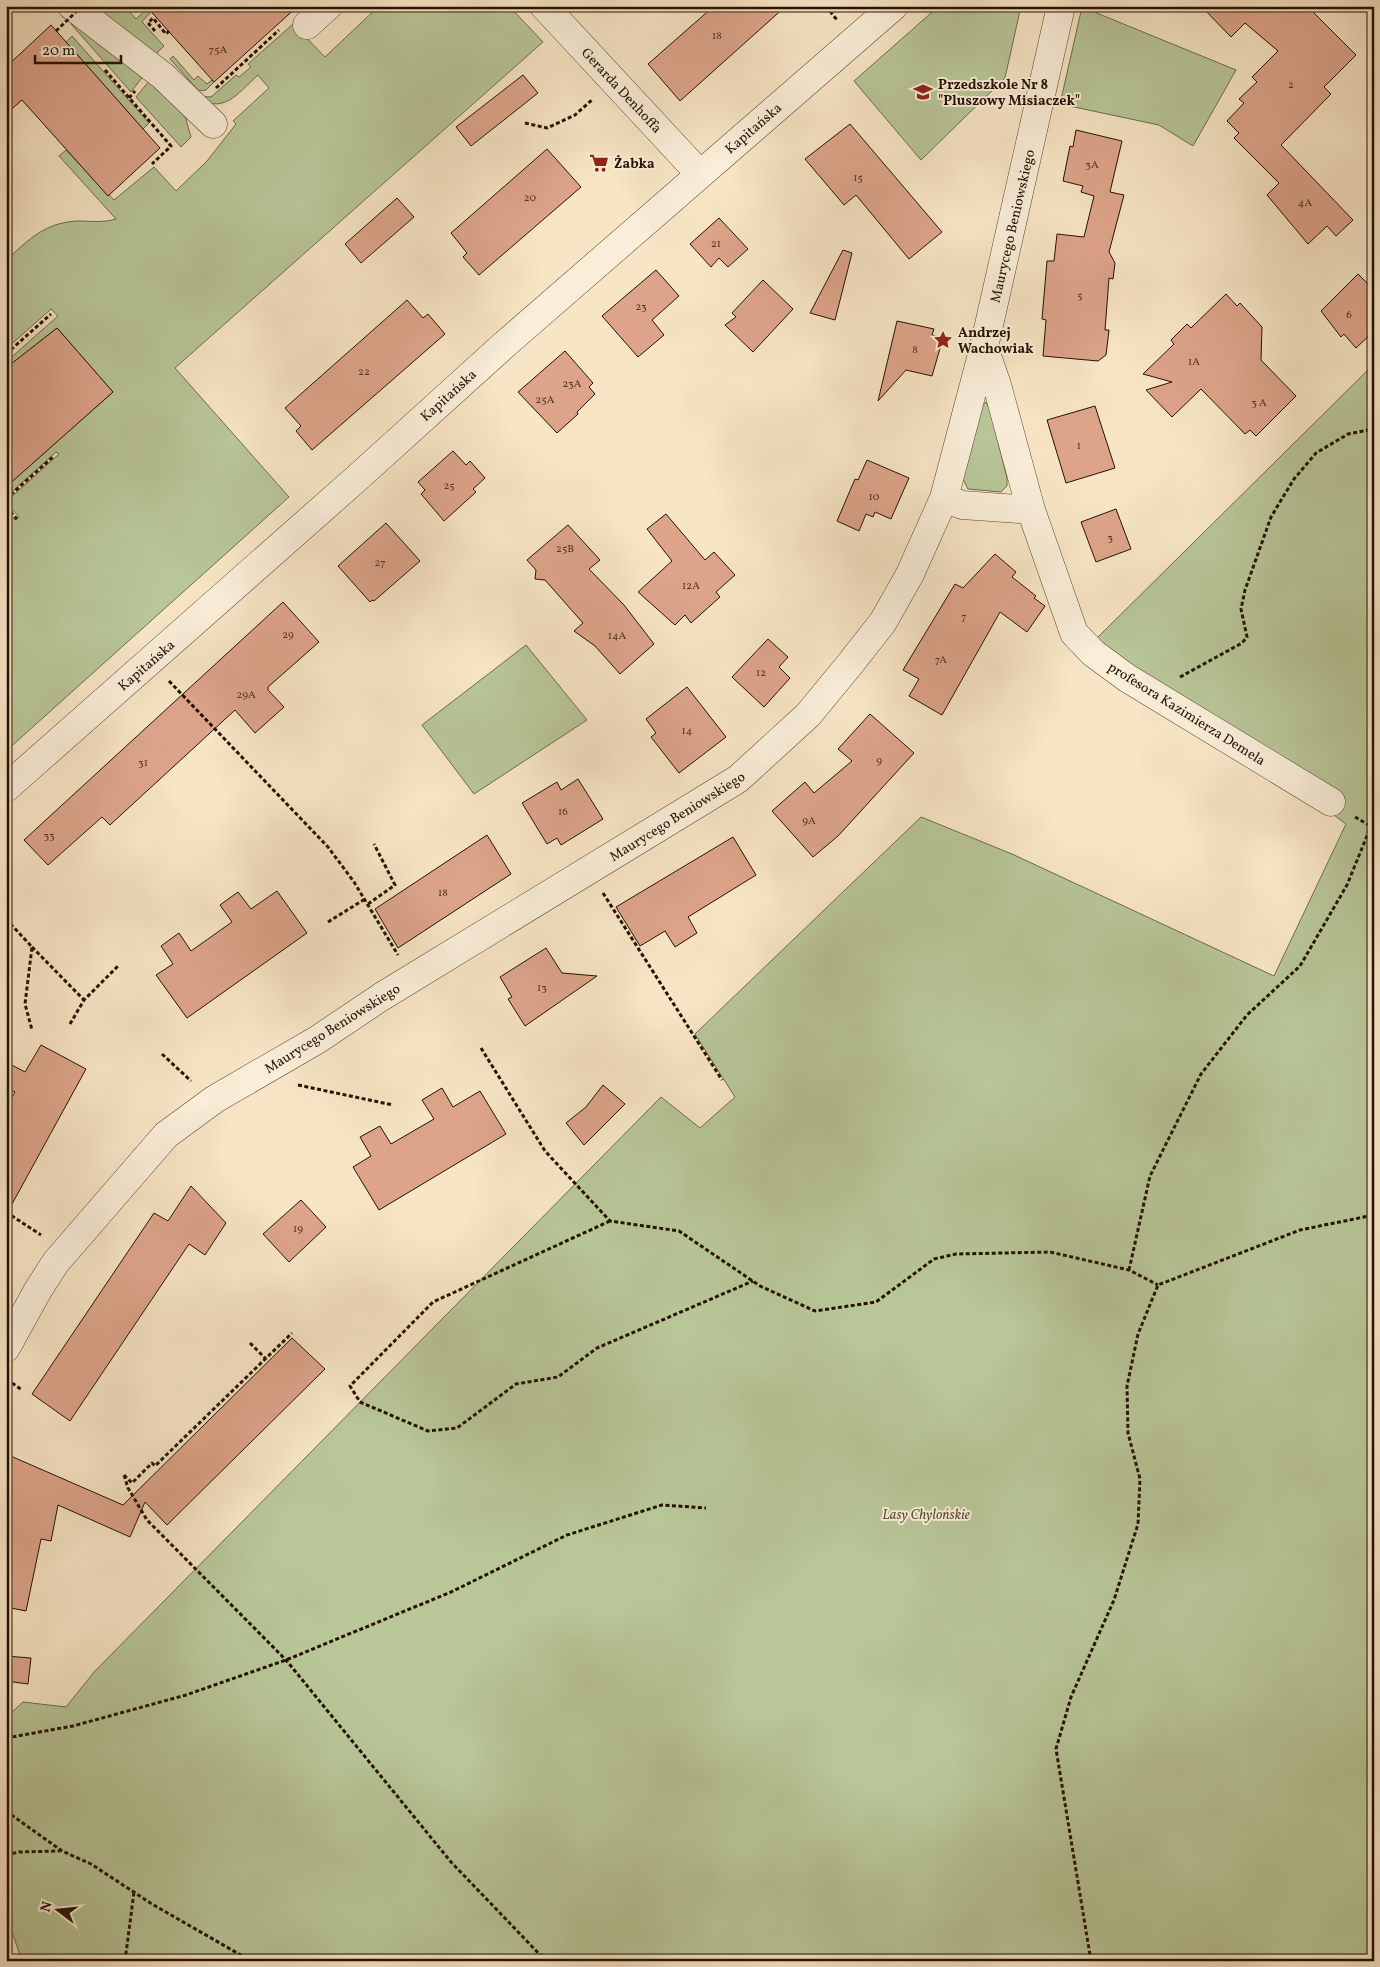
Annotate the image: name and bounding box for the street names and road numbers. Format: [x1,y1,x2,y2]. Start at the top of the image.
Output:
street label: Gerarda Denhoffa [576,44,666,138]
street label: Kapitańska [722,99,786,159]
street label: Maurycego Beniowskiego [987,148,1040,305]
street label: Kapitańska [417,366,481,426]
street label: Kapitańska [115,636,179,696]
street label: profesora Kazimierza Demela [1104,658,1269,771]
street label: Maurycego Beniowskiego [606,768,749,867]
street label: Maurycego Beniowskiego [261,980,404,1079]

